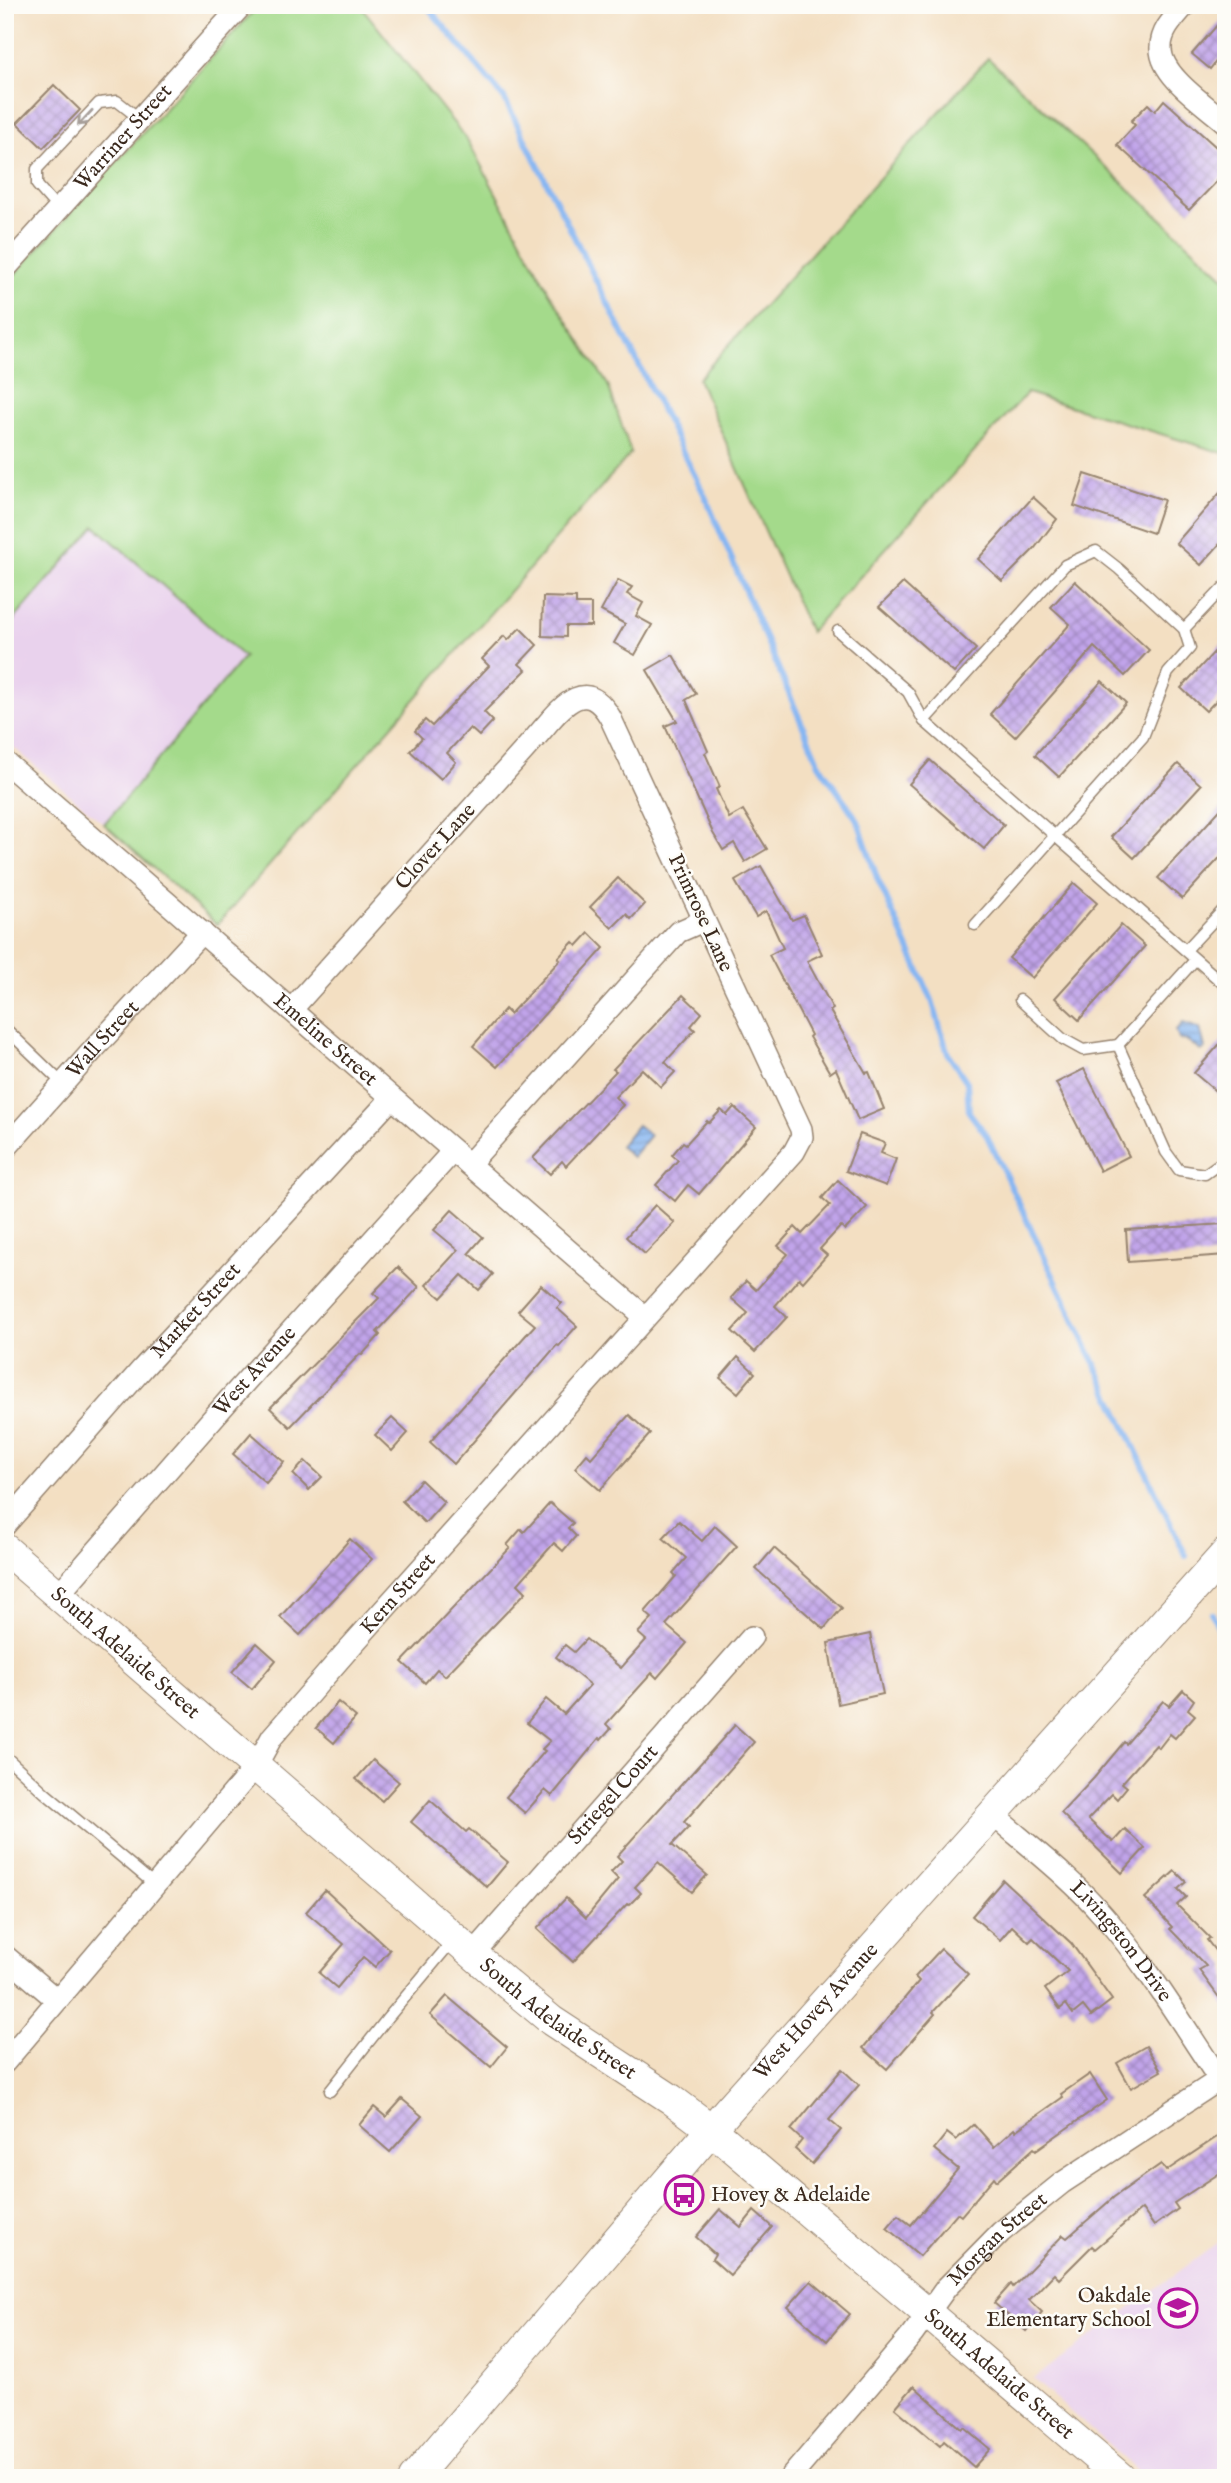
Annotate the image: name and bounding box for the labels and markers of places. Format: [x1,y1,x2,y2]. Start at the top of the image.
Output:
bus stop icon: Hovey & Adelaide [663,2174,705,2216]
place label: Hovey & Adelaide [711,2182,871,2209]
place label: Oakdale Elementary School [986,2283,1151,2334]
school or university icon: Oakdale Elementary School [1157,2287,1199,2329]

